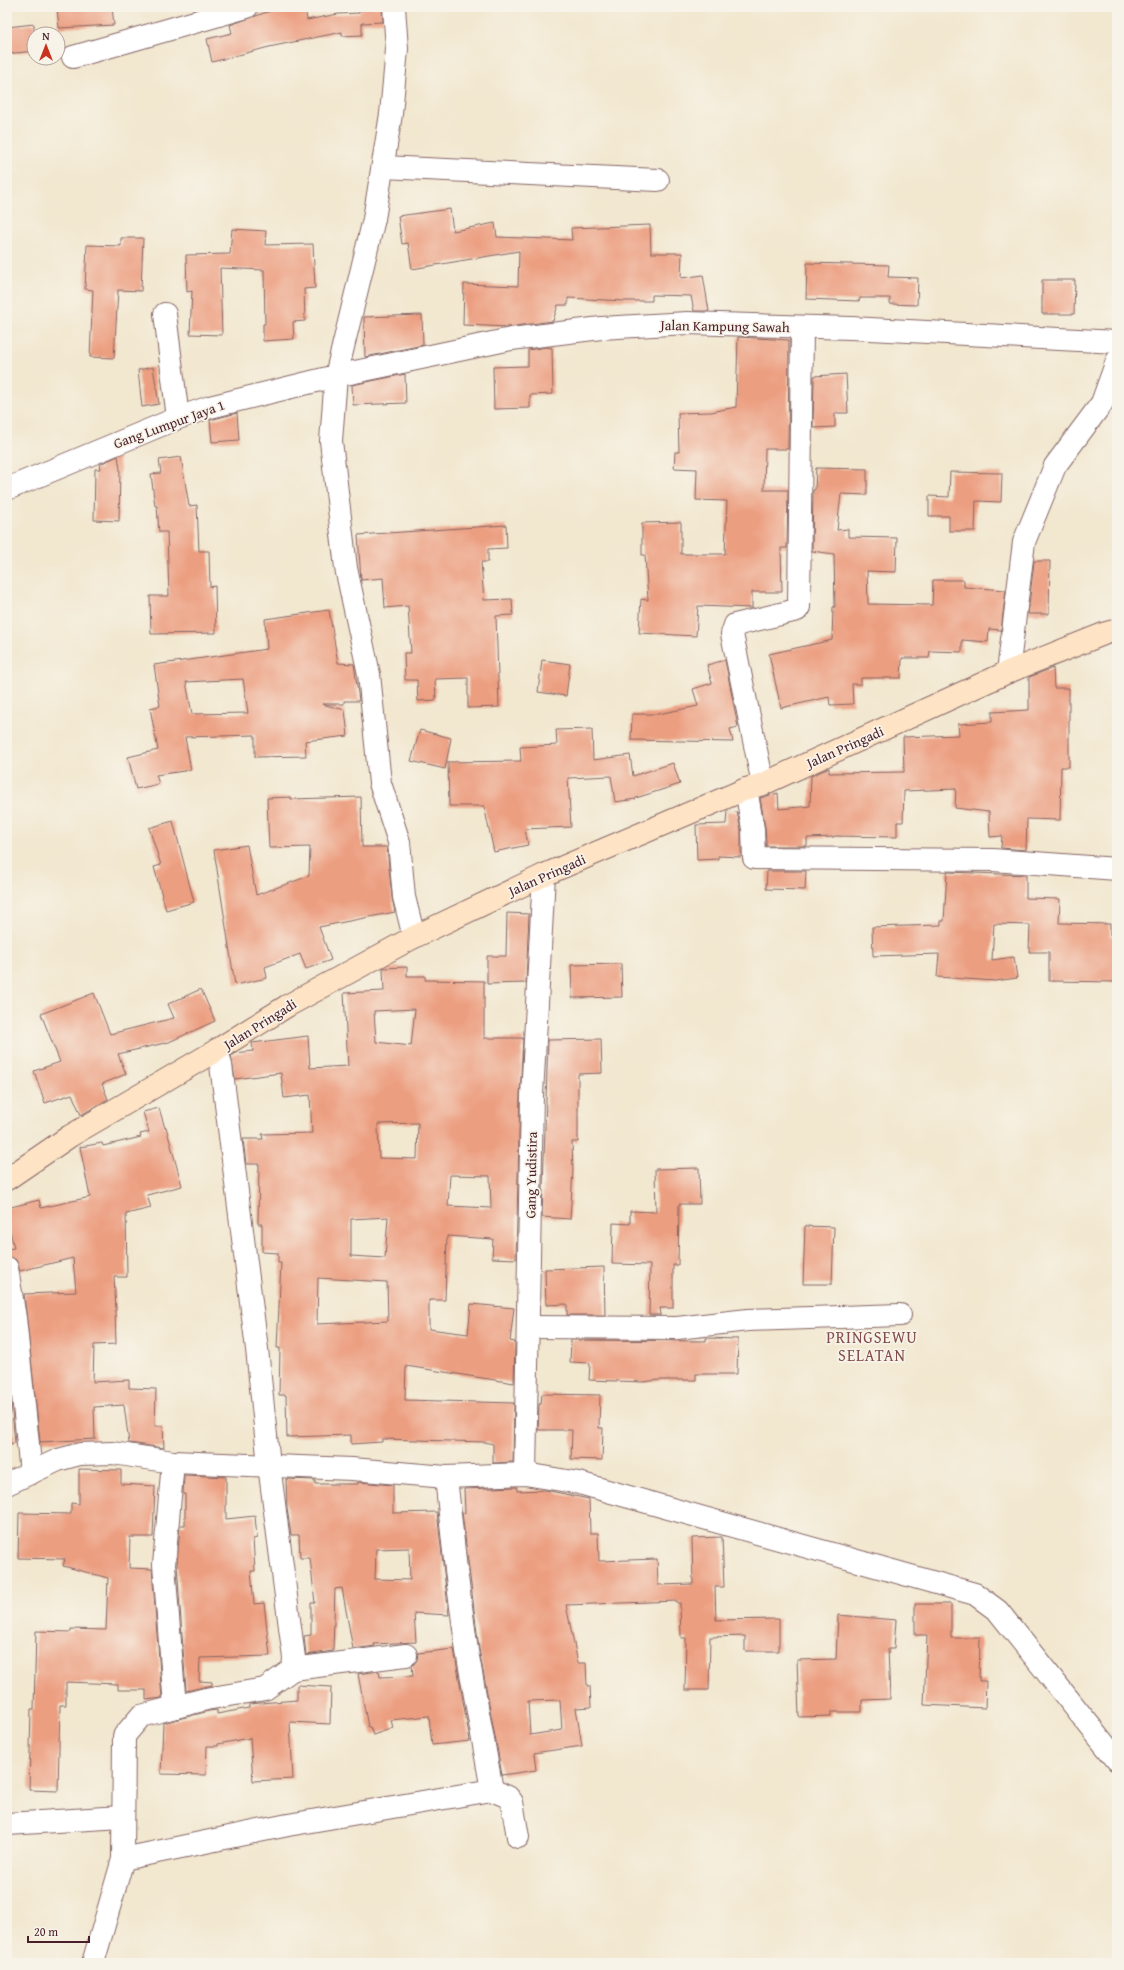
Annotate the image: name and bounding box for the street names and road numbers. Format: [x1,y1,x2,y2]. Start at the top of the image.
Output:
street label: Jalan Kampung Sawah [658,315,790,337]
street label: Gang Lumpur Jaya 1 [111,395,227,453]
street label: Jalan Pringadi [801,721,887,774]
street label: Jalan Pringadi [503,849,589,902]
street label: Jalan Pringadi [218,994,300,1055]
street label: Gang Yudistira [520,1131,542,1219]

